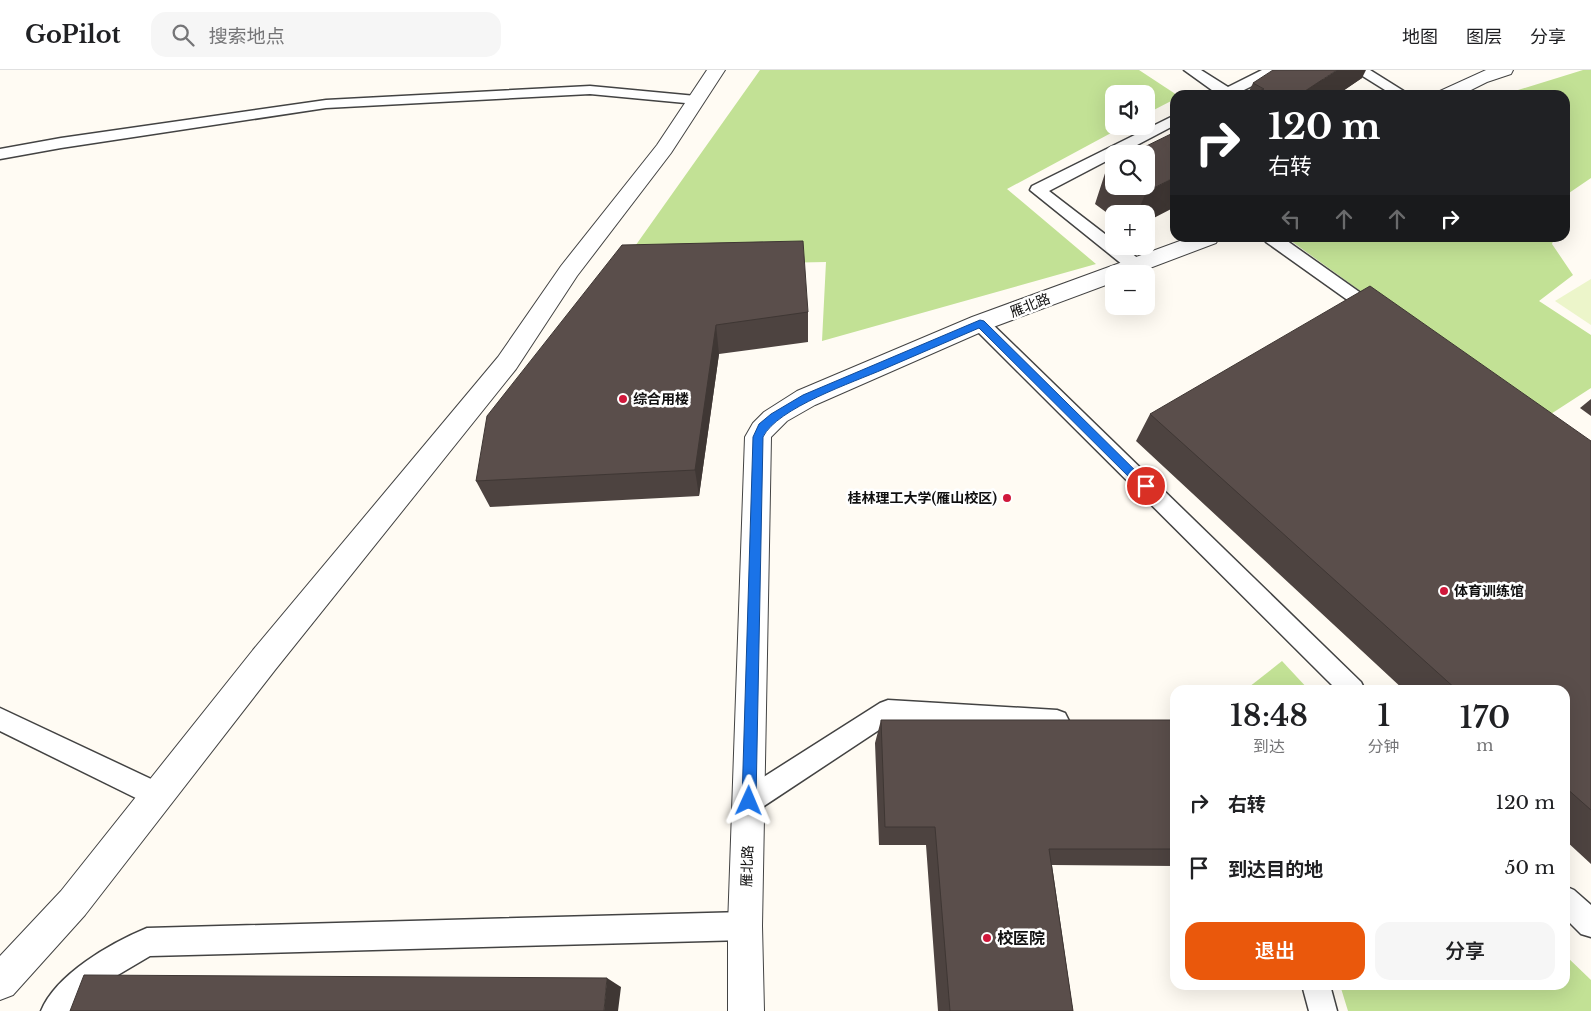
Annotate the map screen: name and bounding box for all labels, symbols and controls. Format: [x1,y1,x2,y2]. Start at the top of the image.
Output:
search box [151,12,501,57]
text: GoPilot [25,20,121,49]
icon: search [169,21,197,49]
text: 搜索地点 [209,25,285,48]
text: 地图 [1402,26,1438,48]
text: 图层 [1466,26,1502,48]
text: 分享 [1530,26,1566,48]
map controls [1105,85,1155,315]
button: sound [1105,85,1155,135]
text: 120 m [1268,105,1381,148]
icon: right [1185,110,1250,175]
button: search [1105,145,1155,195]
text: 右转 [1268,153,1312,180]
button: + [1105,205,1155,255]
icon: left [1277,205,1305,233]
icon: ahead [1330,205,1358,233]
icon: ahead [1383,205,1411,233]
icon: right [1436,205,1464,233]
button: − [1105,265,1155,315]
street label: 雁北路 [1007,289,1053,321]
place label: 综合用楼 [633,390,689,408]
marker: 综合用楼 [617,393,629,405]
pin [1125,465,1167,507]
icon: arrive [1132,472,1160,500]
place label: 桂林理工大学(雁山校区) [847,489,997,507]
marker: 桂林理工大学(雁山校区) [1001,492,1013,504]
place label: 体育训练馆 [1454,582,1524,600]
marker: 体育训练馆 [1438,585,1450,597]
text: 18:48 [1230,697,1308,734]
text: 1 [1377,697,1390,734]
text: 170 [1460,699,1510,736]
text: m [1476,735,1493,755]
text: 到达 [1253,736,1285,756]
text: 分钟 [1368,736,1400,756]
position arrow [722,774,774,826]
icon: right [1185,789,1213,817]
text: 120 m [1495,791,1555,814]
text: 右转 [1228,793,1266,816]
street label: 雁北路 [737,845,757,887]
icon: arrive [1185,854,1213,882]
text: 50 m [1505,856,1555,879]
text: 到达目的地 [1228,858,1323,881]
button: 退出 [1185,922,1365,980]
button: 分享 [1375,922,1555,980]
place label: 校医院 [997,928,1045,948]
marker: 校医院 [981,932,993,944]

